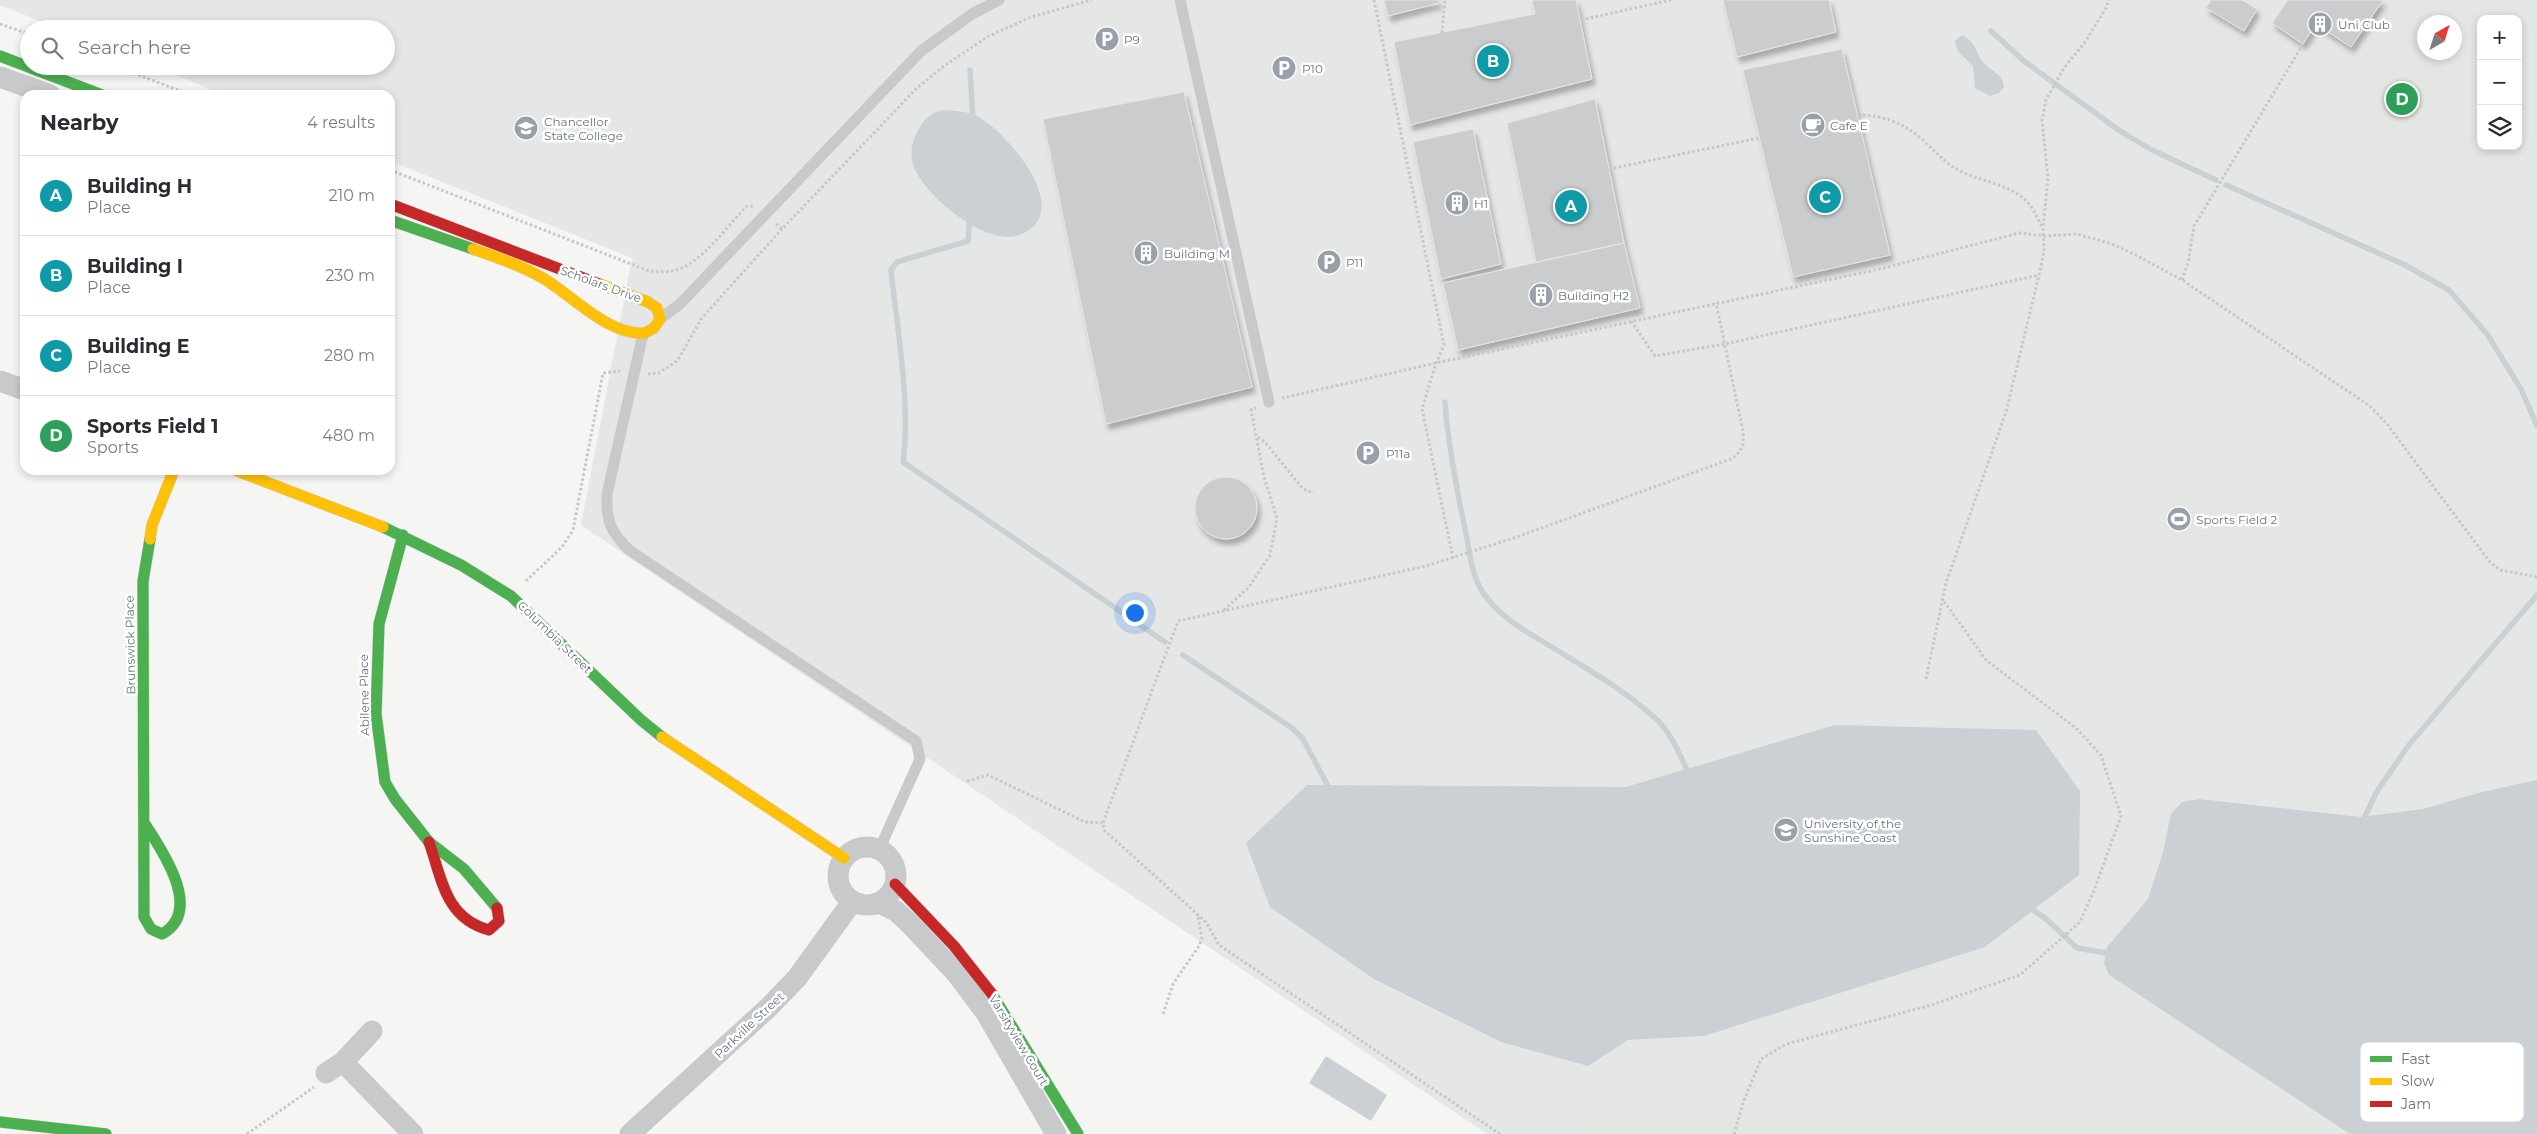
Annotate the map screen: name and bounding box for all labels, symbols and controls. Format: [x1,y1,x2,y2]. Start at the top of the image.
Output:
building icon: Uni Club [2307,11,2333,37]
north arrow [2417,15,2462,60]
map controls [2477,15,2522,150]
button: + [2477,15,2522,60]
place label: Uni Club [2338,17,2390,32]
search box [20,20,395,75]
parking icon: P9 [1094,26,1120,52]
place label: P9 [1124,32,1140,47]
icon: search [38,34,66,62]
text: Search here [78,36,191,59]
pin: B [1477,42,1509,80]
parking icon: P10 [1271,55,1297,81]
button: − [2477,60,2522,105]
place label: P10 [1302,61,1323,76]
pin: D [2386,80,2418,118]
button: layers [2477,105,2522,150]
text: Nearby [40,110,119,135]
cafe icon: Cafe E [1800,112,1826,138]
text: 4 results [307,113,375,132]
place label: Chancellor State College [544,114,623,143]
school or university icon: Chancellor State College [513,115,539,141]
place label: Cafe E [1830,118,1868,133]
text: Building H [87,175,192,198]
pin: C [1809,178,1841,216]
text: A [50,186,62,205]
text: 210 m [328,186,375,205]
pin: A [1555,187,1587,225]
building icon: H1 [1444,190,1470,216]
place label: H1 [1474,196,1488,211]
text: Place [87,198,131,217]
building icon: Building M [1133,240,1159,266]
place label: Building M [1164,246,1230,261]
parking icon: P11 [1316,249,1342,275]
text: Building I [87,255,183,278]
place label: P11 [1346,255,1363,270]
street label: Scholars Drive [558,262,644,306]
text: B [50,266,62,285]
text: 230 m [325,266,375,285]
text: Place [87,278,131,297]
building icon: Building H2 [1528,282,1554,308]
place label: Building H2 [1558,288,1629,303]
text: Building E [87,335,190,358]
text: C [50,346,62,365]
text: 280 m [324,346,375,365]
text: Place [87,358,131,377]
text: Sports Field 1 [87,415,218,438]
text: D [49,426,63,445]
text: 480 m [322,426,375,445]
text: Sports [87,438,139,457]
parking icon: P11a [1355,440,1381,466]
place label: P11a [1386,446,1410,461]
sports icon: Sports Field 2 [2166,506,2192,532]
place label: Sports Field 2 [2196,512,2277,527]
street label: Brunswick Place [122,595,138,695]
street label: Columbia Street [515,598,595,676]
your location [1122,600,1148,626]
street label: Abilene Place [356,654,372,736]
place label: University of the Sunshine Coast [1804,816,1901,845]
school or university icon: University of the Sunshine Coast [1773,817,1799,843]
street label: Parkville Street [711,989,787,1061]
street label: Varsityview Court [986,992,1052,1088]
legend [2360,1042,2524,1122]
text: Fast [2401,1050,2431,1068]
text: Slow [2401,1072,2435,1090]
text: Jam [2400,1095,2431,1113]

